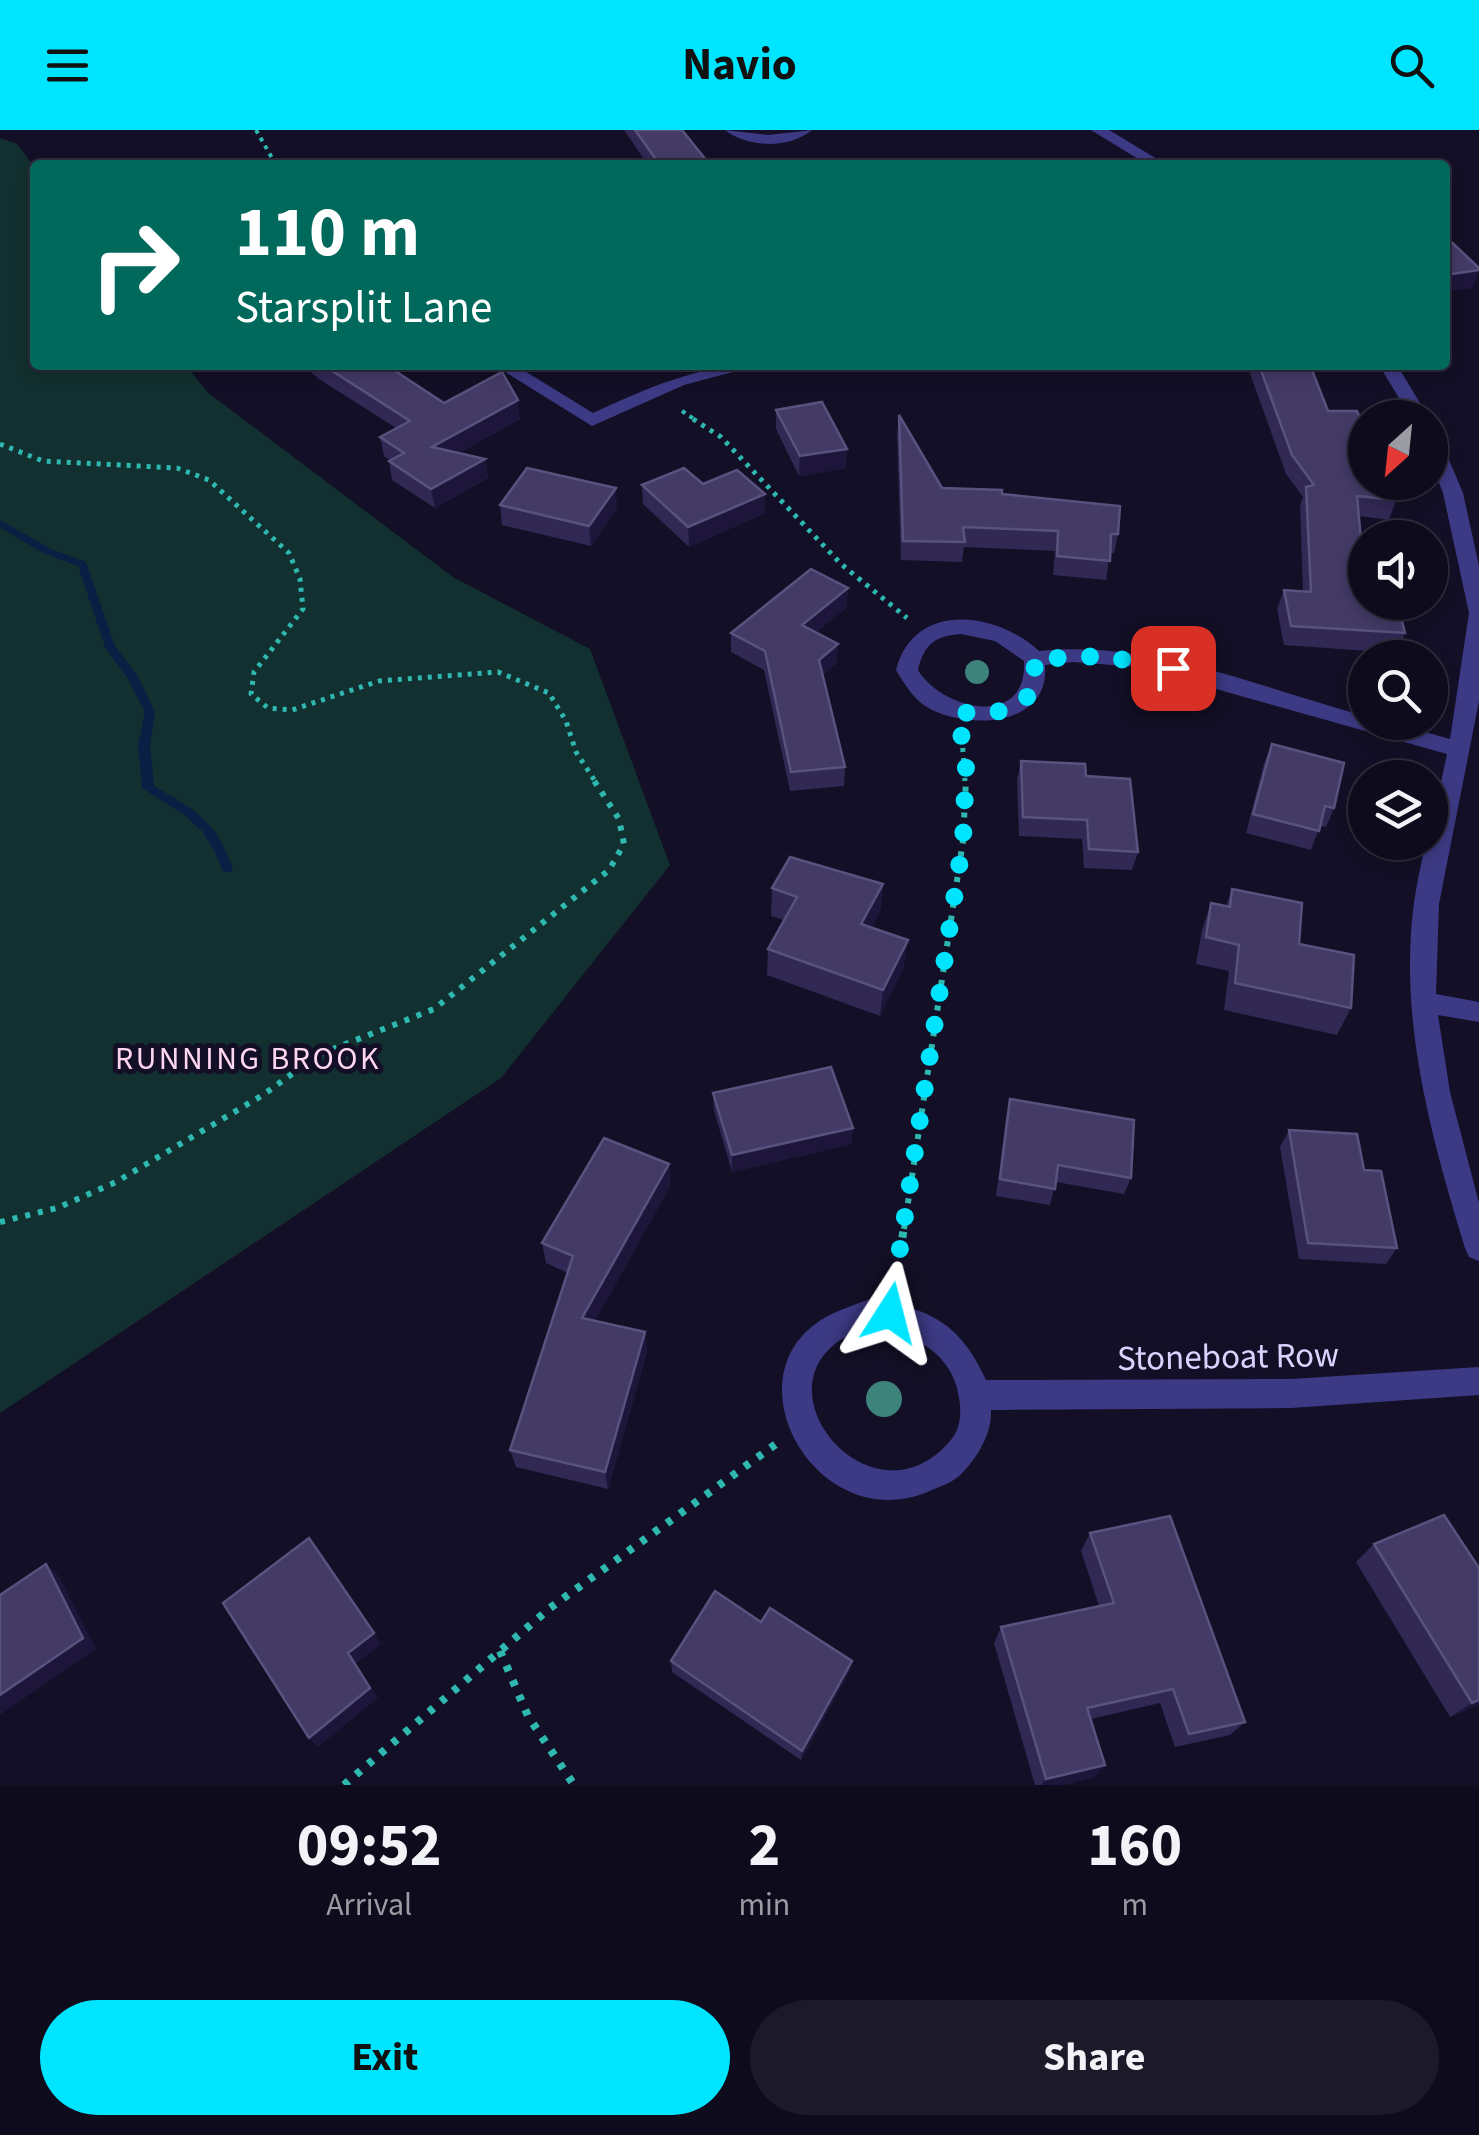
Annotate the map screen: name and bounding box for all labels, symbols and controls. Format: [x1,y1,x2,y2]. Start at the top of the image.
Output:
text: Navio [682,33,797,97]
icon: menu [40,38,95,93]
icon: search [1384,38,1439,93]
text: 110 m [235,183,420,283]
icon: right [70,200,200,330]
text: Starsplit Lane [235,276,492,340]
north arrow [1348,400,1448,500]
map controls [1348,400,1448,860]
button: sound [1348,520,1448,620]
pin [1131,626,1216,711]
button: search [1348,640,1448,740]
icon: arrive [1146,641,1201,696]
button: layers [1348,760,1448,860]
district label: RUNNING BROOK [115,1036,381,1082]
position arrow [838,1261,942,1365]
street label: Stoneboat Row [1117,1330,1339,1384]
text: 09:52 [297,1804,442,1889]
text: 2 [749,1804,780,1889]
text: 160 [1087,1804,1182,1889]
text: Arrival [326,1882,412,1928]
text: min [738,1882,790,1928]
text: m [1121,1882,1148,1928]
button: Exit [40,2000,730,2115]
button: Share [750,2000,1439,2115]

